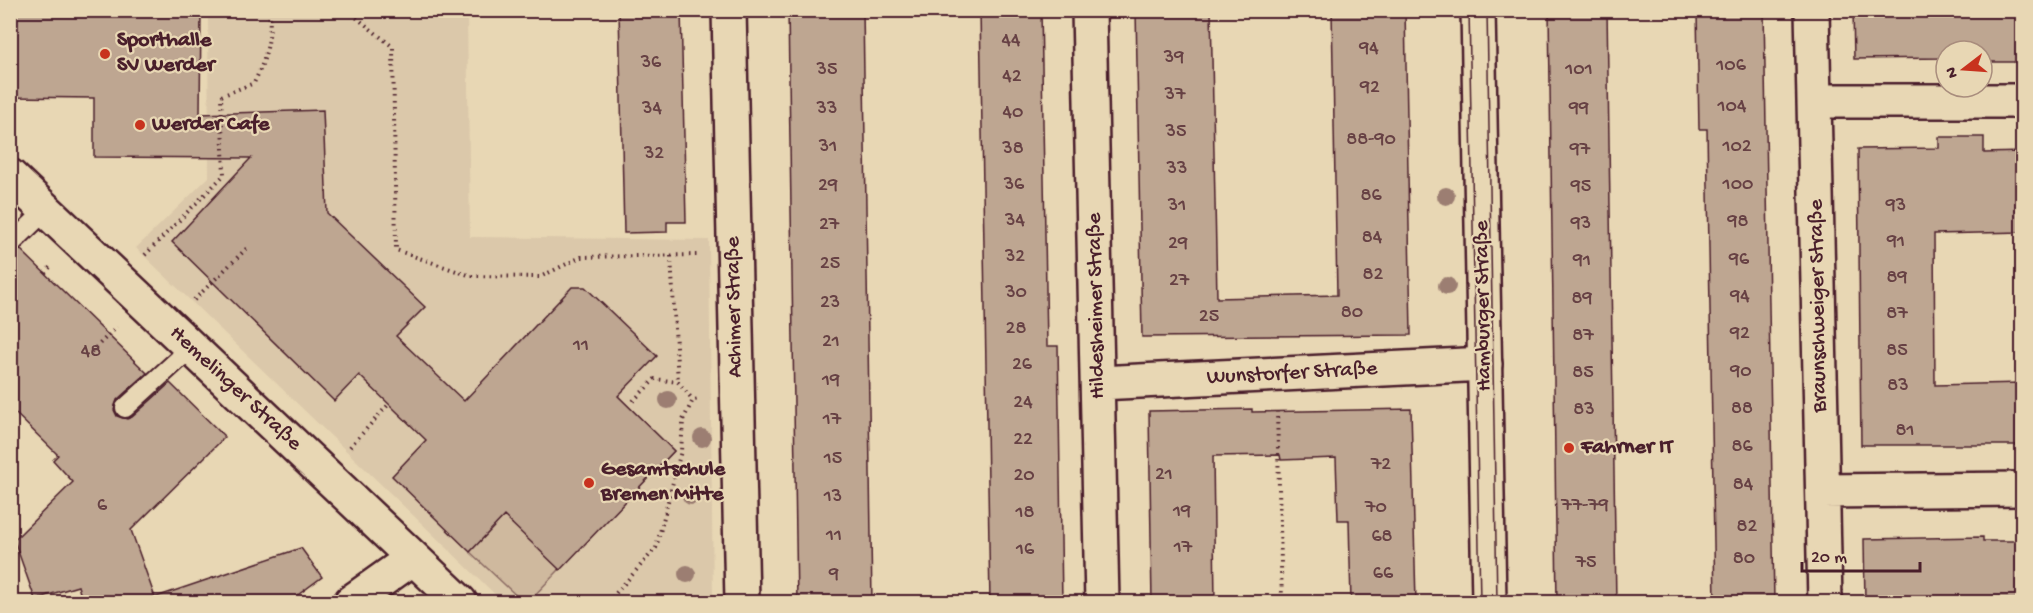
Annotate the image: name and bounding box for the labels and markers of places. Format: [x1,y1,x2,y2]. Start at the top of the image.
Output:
place label: Sporthalle SV Werder [117,28,217,79]
marker: Sporthalle SV Werder [98,47,112,61]
place label: Werder Cafe [151,112,270,138]
marker: Werder Cafe [133,118,147,132]
place label: Fahrner IT [1580,435,1674,461]
marker: Fahrner IT [1562,441,1576,455]
place label: Gesamtschule Bremen Mitte [600,457,726,508]
marker: Gesamtschule Bremen Mitte [582,476,596,490]

